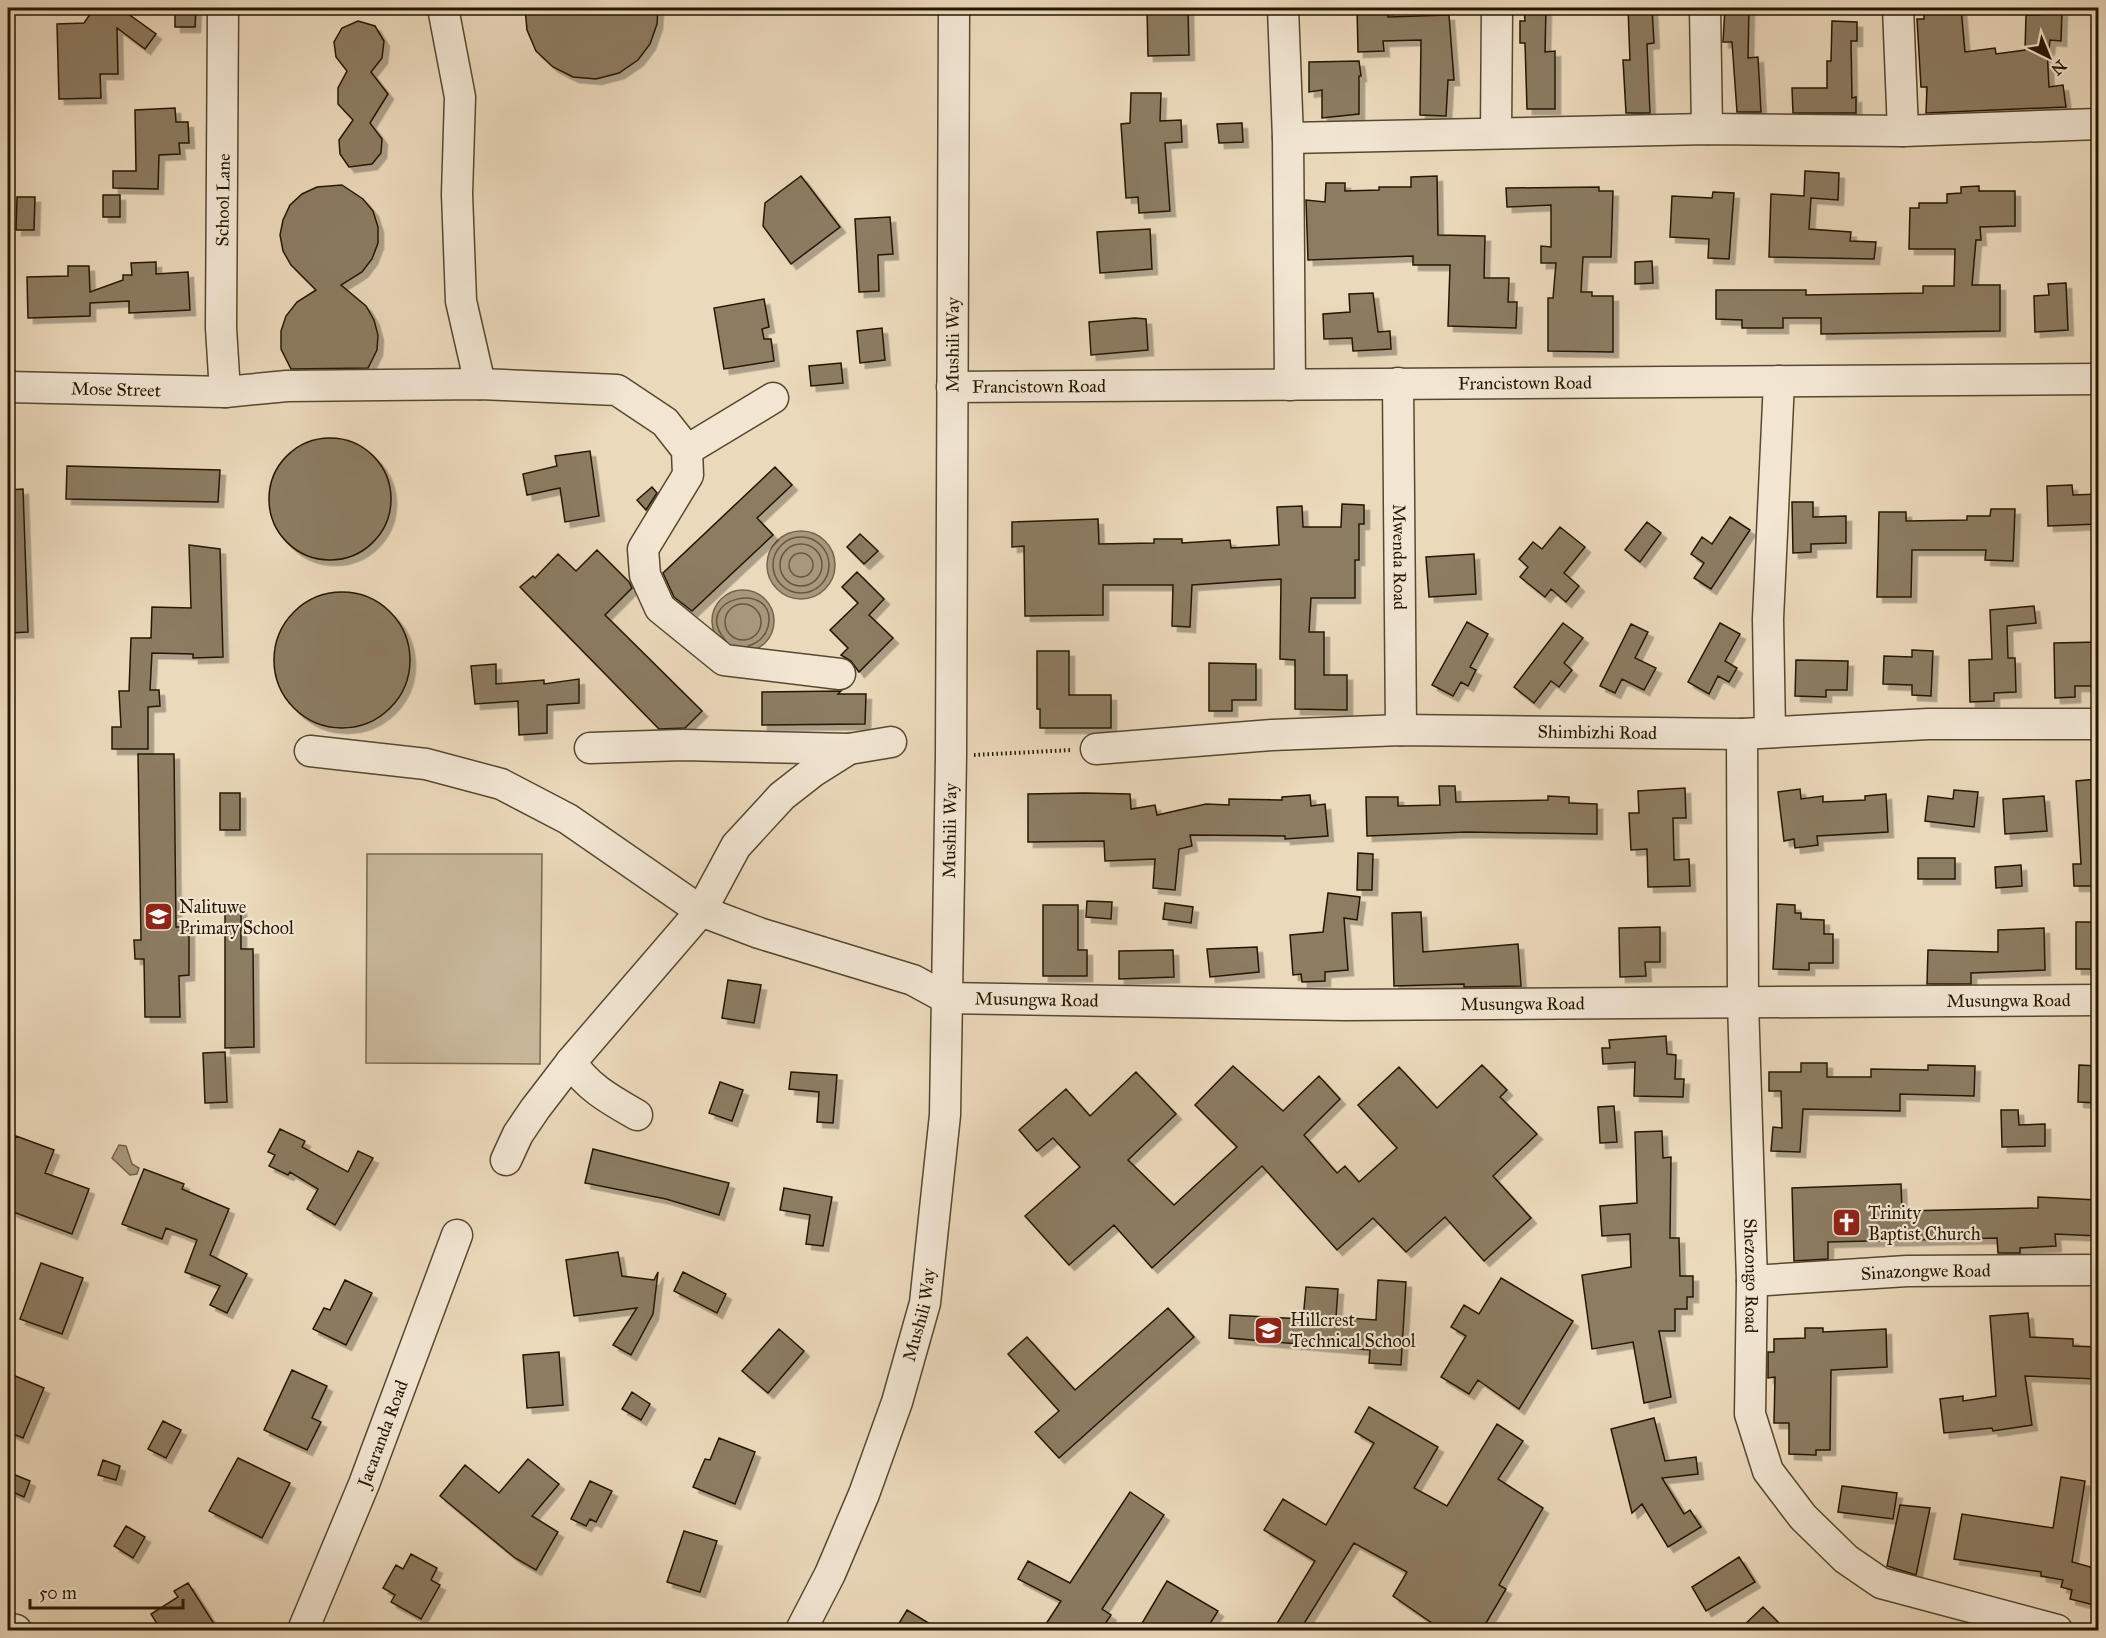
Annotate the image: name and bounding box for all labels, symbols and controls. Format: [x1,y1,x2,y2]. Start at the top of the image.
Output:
north arrow [2019,27,2079,87]
text: N [2047,56,2070,79]
street label: School Lane [211,153,235,247]
street label: Mushili Way [941,296,964,392]
street label: Francistown Road [1458,372,1592,394]
street label: Francistown Road [972,375,1106,398]
street label: Mose Street [71,377,162,402]
street label: Mwenda Road [1388,504,1411,610]
street label: Shimbizhi Road [1537,721,1657,744]
street label: Mushili Way [938,782,962,879]
place label: Nalituwe Primary School [179,896,294,939]
school or university icon: Nalituwe Primary School [142,901,174,933]
street label: Musungwa Road [974,988,1099,1012]
street label: Musungwa Road [1946,989,2071,1013]
street label: Musungwa Road [1460,992,1585,1016]
place label: Trinity Baptist Church [1868,1202,1981,1245]
church icon: Trinity Baptist Church [1831,1207,1863,1239]
street label: Shezongo Road [1739,1218,1763,1334]
street label: Sinazongwe Road [1860,1260,1991,1285]
street label: Mushili Way [898,1266,940,1364]
place label: Hillcrest Technical School [1290,1309,1416,1352]
school or university icon: Hillcrest Technical School [1253,1314,1285,1346]
street label: Jacaranda Road [352,1377,413,1492]
scale bar [30,1572,183,1610]
text: 50 m [39,1582,77,1604]

